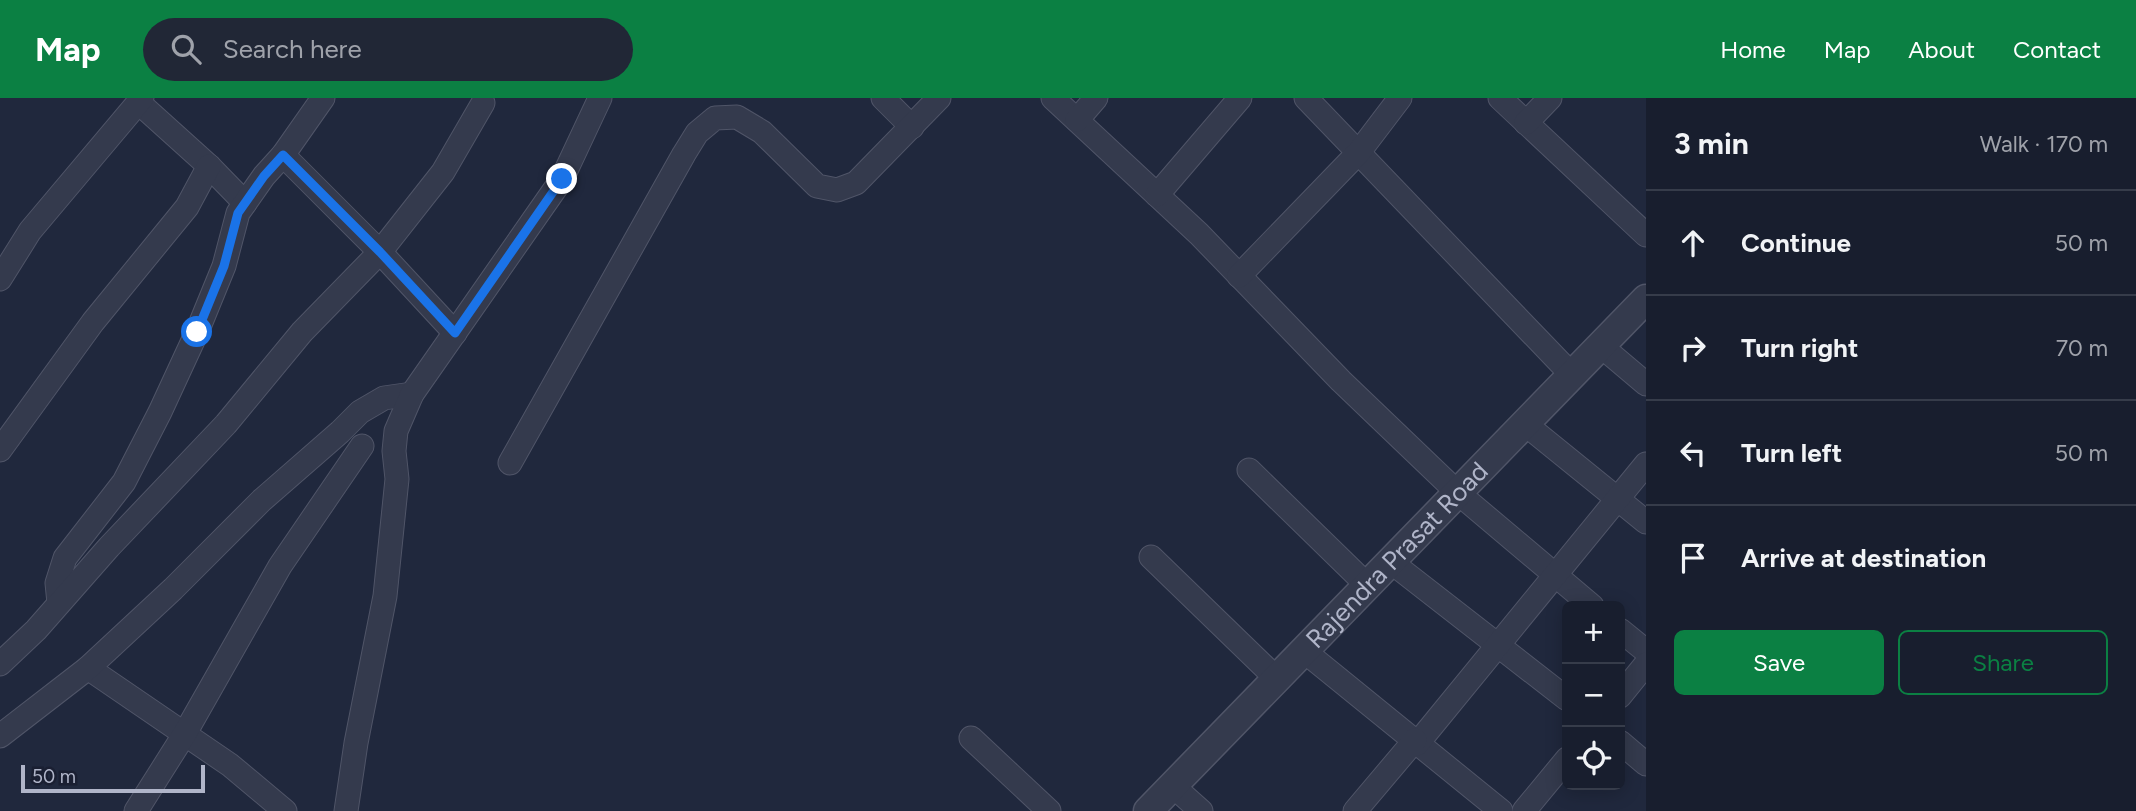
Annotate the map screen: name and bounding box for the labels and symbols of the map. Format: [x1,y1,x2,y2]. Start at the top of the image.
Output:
route end [546,163,577,194]
route start [181,316,212,347]
street label: Rajendra Prasat Road [1299,455,1495,655]
scale bar [21,762,205,794]

